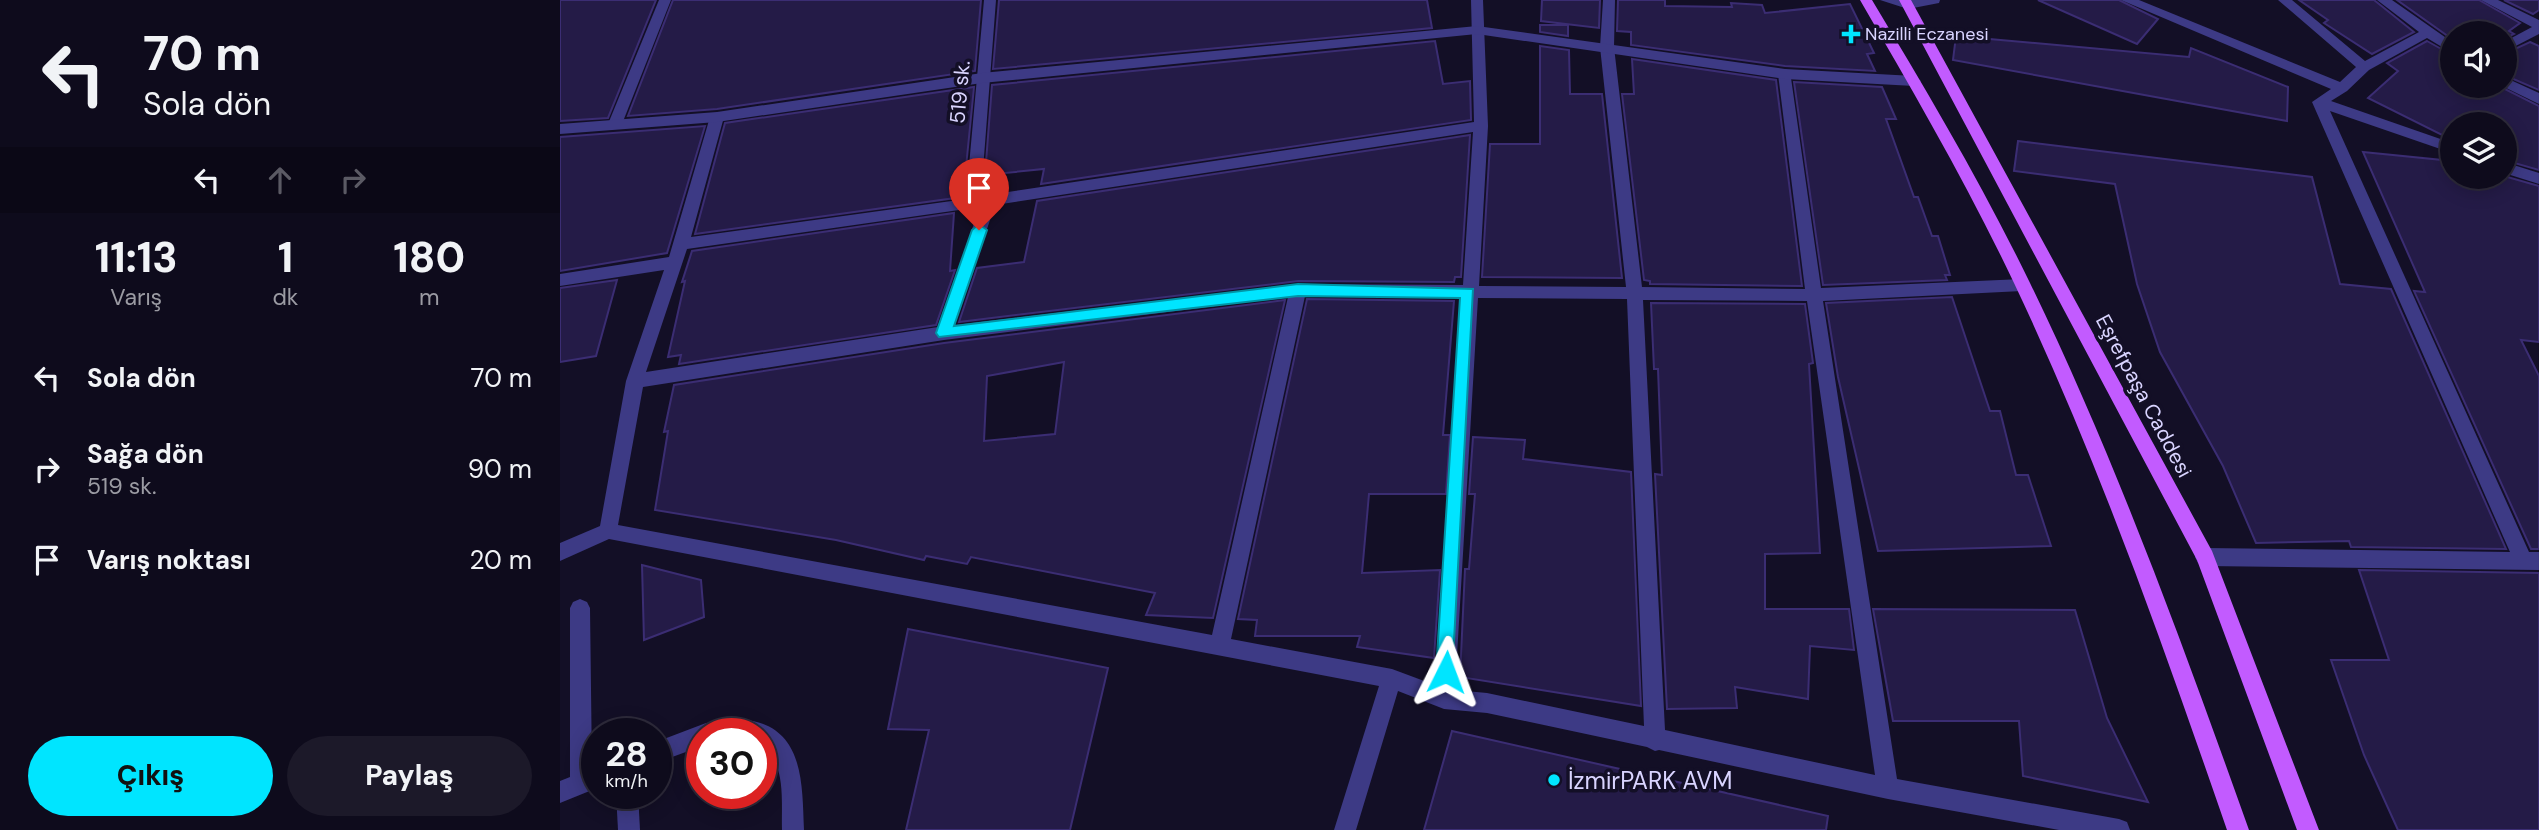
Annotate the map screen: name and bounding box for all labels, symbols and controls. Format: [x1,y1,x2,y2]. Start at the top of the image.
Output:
text: 70 m [143,21,261,85]
map controls [2440,21,2517,189]
button: sound [2440,21,2517,98]
place label: Nazilli Eczanesi [1865,22,1988,46]
marker: Nazilli Eczanesi [1843,26,1859,42]
icon: left [28,28,119,119]
street label: 519 sk. [943,59,977,125]
text: Sola dön [143,83,271,125]
button: layers [2440,112,2517,189]
pin [949,158,1009,230]
icon: left [188,161,226,199]
icon: ahead [261,161,299,199]
icon: right [334,161,372,199]
icon: arrive [960,169,998,207]
text: 11:13 [95,230,178,285]
text: 1 [278,230,293,285]
text: 180 [393,230,465,285]
text: Varış [110,282,162,312]
text: dk [272,282,298,312]
text: m [419,282,439,312]
street label: Eşrefpaşa Caddesi [2089,310,2199,482]
icon: left [28,359,66,397]
text: Sola dön [87,361,196,395]
text: 70 m [471,361,532,395]
text: Sağa dön [87,437,204,471]
icon: right [28,450,66,488]
text: 90 m [468,452,532,486]
text: 519 sk. [87,471,156,501]
icon: arrive [28,541,66,579]
text: Varış noktası [87,543,251,577]
text: 20 m [469,543,532,577]
position arrow [1409,635,1483,709]
speed limit sign: 30 [686,718,777,809]
text: 28 [605,731,648,777]
button: Çıkış [28,736,273,816]
button: Paylaş [287,736,532,816]
place label: İzmirPARK AVM [1568,765,1732,796]
text: km/h [605,769,648,793]
marker: İzmirPARK AVM [1546,772,1562,788]

